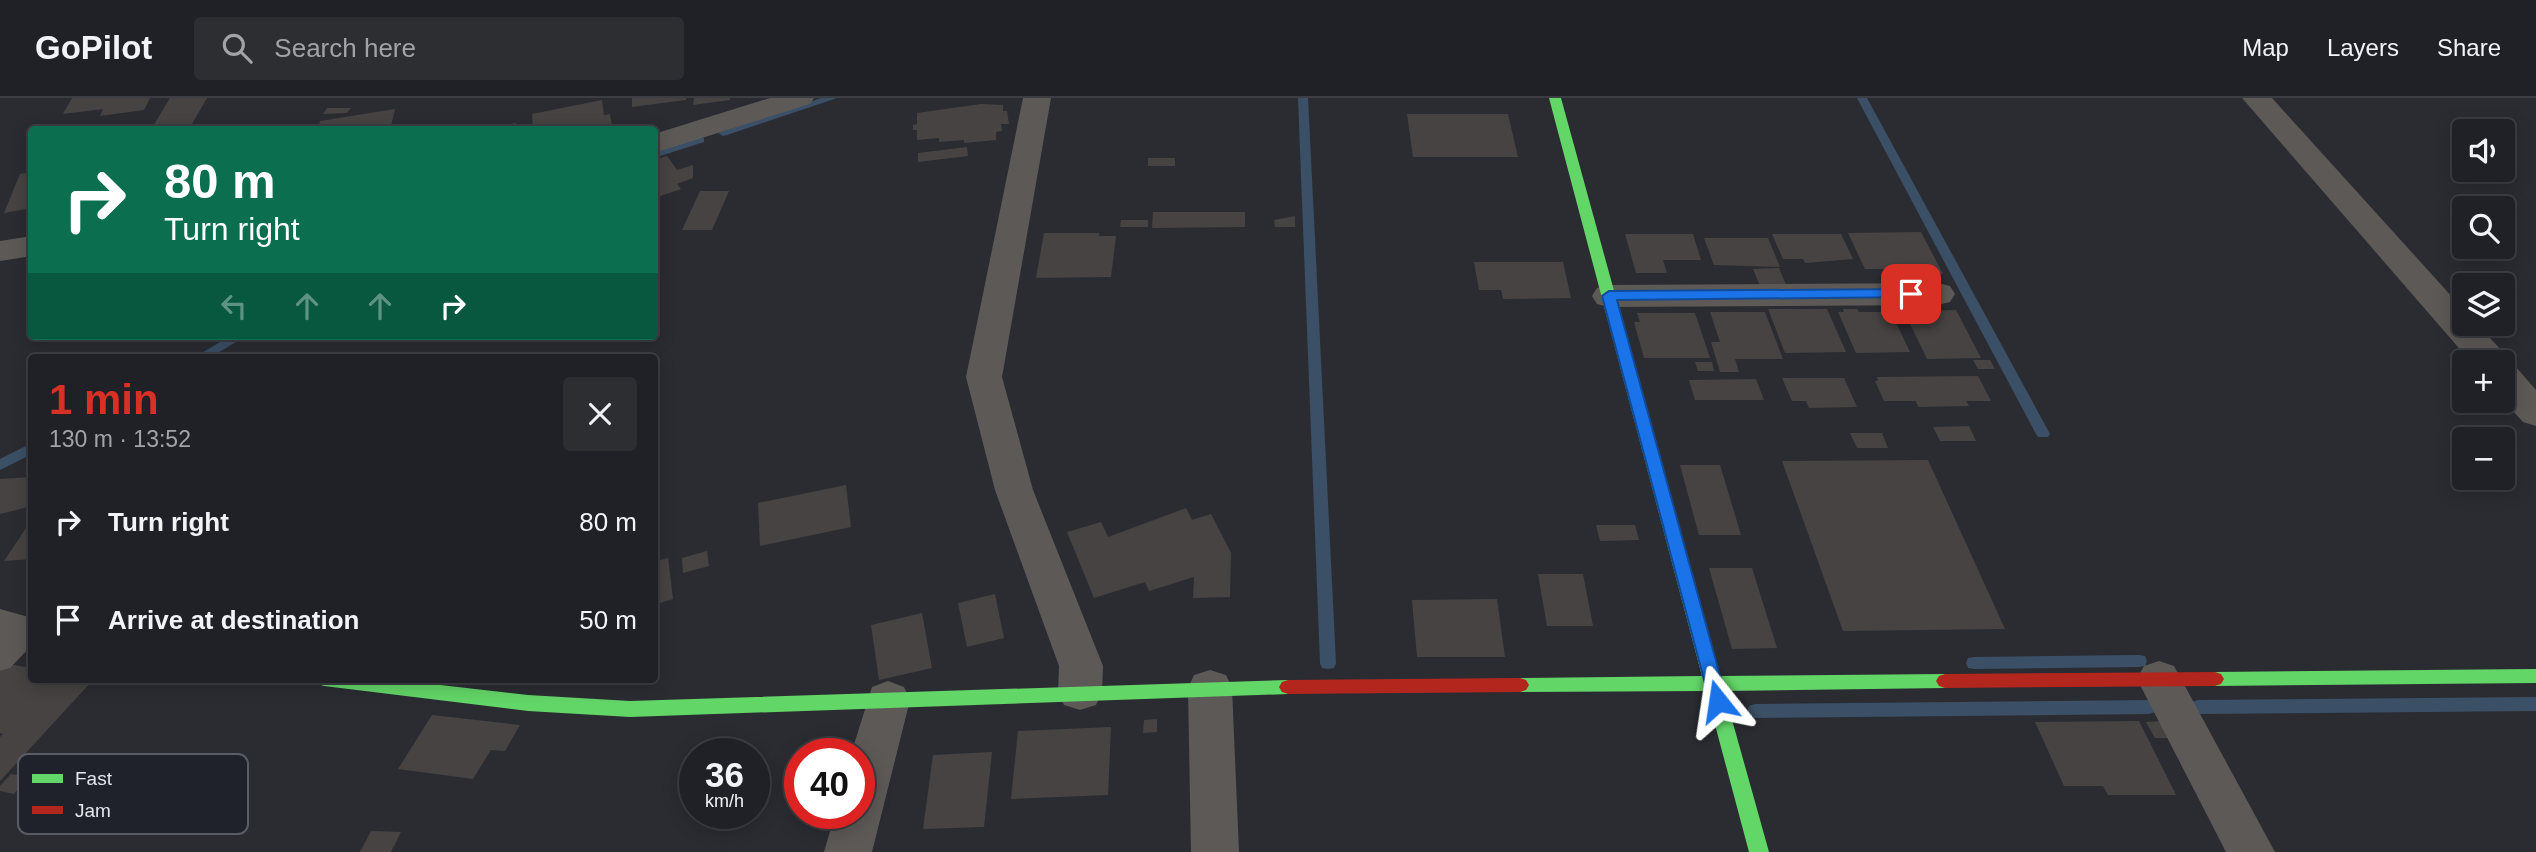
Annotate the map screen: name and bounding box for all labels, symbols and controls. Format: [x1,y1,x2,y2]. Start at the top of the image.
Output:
search box [194,17,684,80]
text: GoPilot [35,29,152,66]
icon: search [218,29,256,67]
text: Search here [274,33,416,63]
text: Map [2242,34,2289,61]
text: Layers [2327,34,2399,61]
text: Share [2437,34,2501,61]
map controls [2452,119,2515,490]
button: sound [2452,119,2515,182]
icon: right [49,154,140,245]
text: 80 m [164,154,276,208]
button: search [2452,196,2515,259]
text: Turn right [164,211,300,247]
pin [1881,264,1941,324]
button: layers [2452,273,2515,336]
icon: arrive [1892,275,1930,313]
icon: left [215,287,253,325]
icon: ahead [288,287,326,325]
icon: ahead [361,287,399,325]
icon: right [434,287,472,325]
button: + [2452,350,2515,413]
text: 1 min [49,376,159,423]
button: close [563,377,637,451]
text: 130 m · 13:52 [49,426,191,452]
button: − [2452,427,2515,490]
icon: right [49,503,87,541]
text: Turn right [108,507,229,537]
text: 80 m [579,507,637,537]
icon: arrive [49,601,87,639]
text: Arrive at destination [108,605,359,635]
text: 50 m [579,605,637,635]
position arrow [1681,664,1755,738]
speed limit sign: 40 [784,738,875,829]
legend [18,754,248,834]
text: 36 [705,755,744,794]
text: Fast [75,768,113,789]
text: km/h [705,791,744,811]
text: Jam [75,800,111,821]

